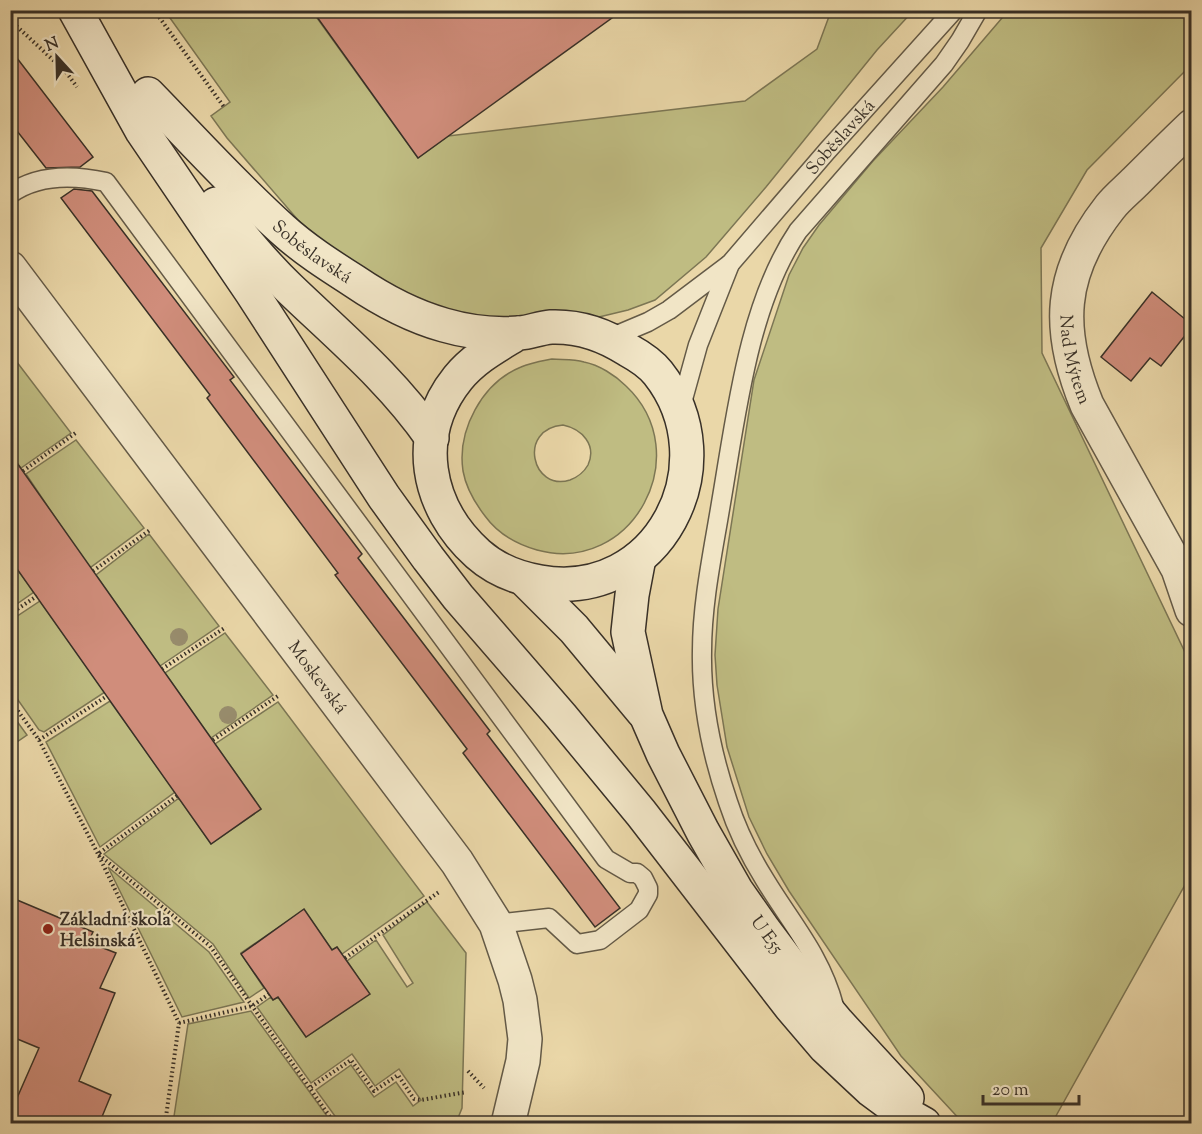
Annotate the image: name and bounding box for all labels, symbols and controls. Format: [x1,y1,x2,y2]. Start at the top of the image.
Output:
north arrow [27,27,87,87]
text: N [42,32,63,58]
street label: Soběslavská [801,95,882,182]
street label: Soběslavská [265,215,356,291]
street label: Nad Mýtem [1052,314,1096,408]
street label: Moskevská [280,636,352,720]
place label: Základní škola Helsinská [60,908,171,955]
street label: U E55 [743,911,789,960]
marker: Základní škola Helsinská [41,922,55,936]
scale bar [983,1068,1079,1106]
text: 20 m [992,1078,1029,1104]

